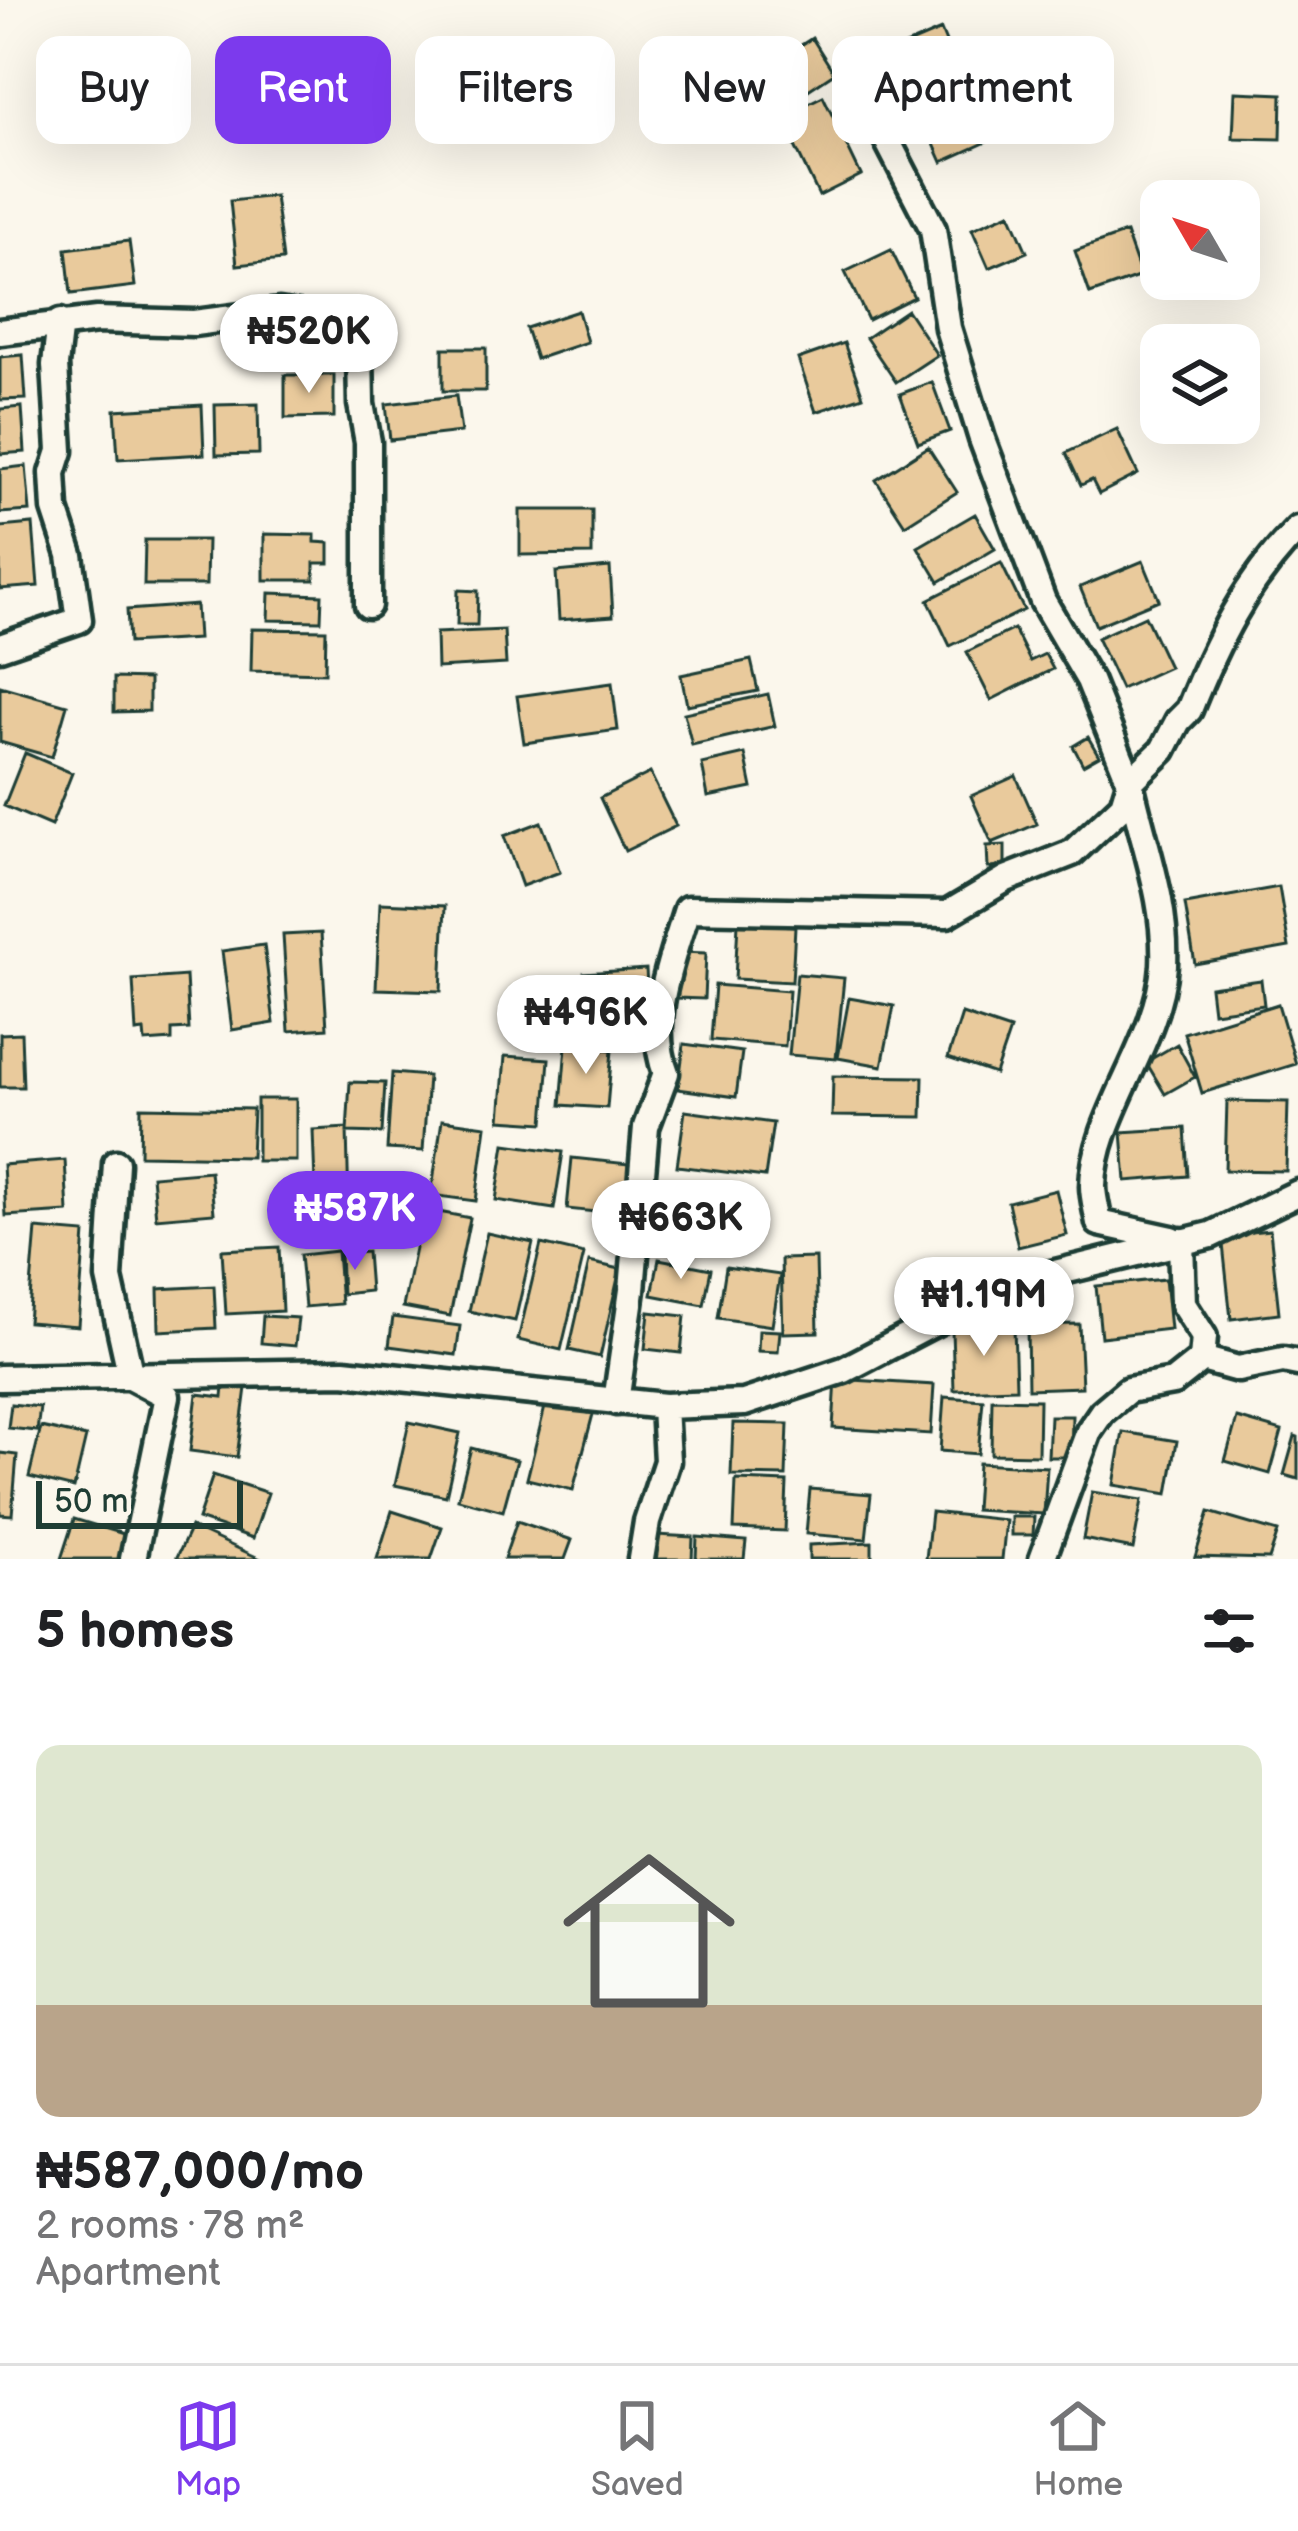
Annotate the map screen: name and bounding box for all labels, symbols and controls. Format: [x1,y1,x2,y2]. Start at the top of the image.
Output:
chip: Buy [36,36,191,144]
chip: Rent [215,36,391,144]
chip: Filters [415,36,615,144]
chip: New [639,36,808,144]
chip: Apartment [832,36,1114,144]
north arrow [1140,180,1260,300]
map controls [1140,180,1260,444]
pin: ₦520K [225,294,393,396]
text: ₦520K [247,309,371,356]
button: layers [1140,324,1260,444]
pin: ₦496K [502,975,670,1077]
text: ₦496K [524,990,648,1037]
pin: ₦587K [271,1171,439,1273]
pin: ₦663K [597,1180,765,1282]
text: ₦587K [294,1186,416,1233]
text: ₦663K [619,1195,743,1242]
pin: ₦1.19M [886,1257,1082,1359]
text: ₦1.19M [921,1272,1047,1319]
scale bar [36,1475,243,1528]
text: 50 m [54,1482,129,1522]
icon: filters [1196,1598,1262,1664]
text: 5 homes [36,1601,234,1662]
icon: home [541,1823,757,2039]
text: ₦587,000/mo [36,2142,364,2203]
text: 2 rooms · 78 m² [36,2203,305,2250]
text: Apartment [36,2250,220,2297]
tab: Map [175,2393,241,2505]
tab: Saved [591,2393,684,2505]
tab: Home [1033,2393,1123,2505]

